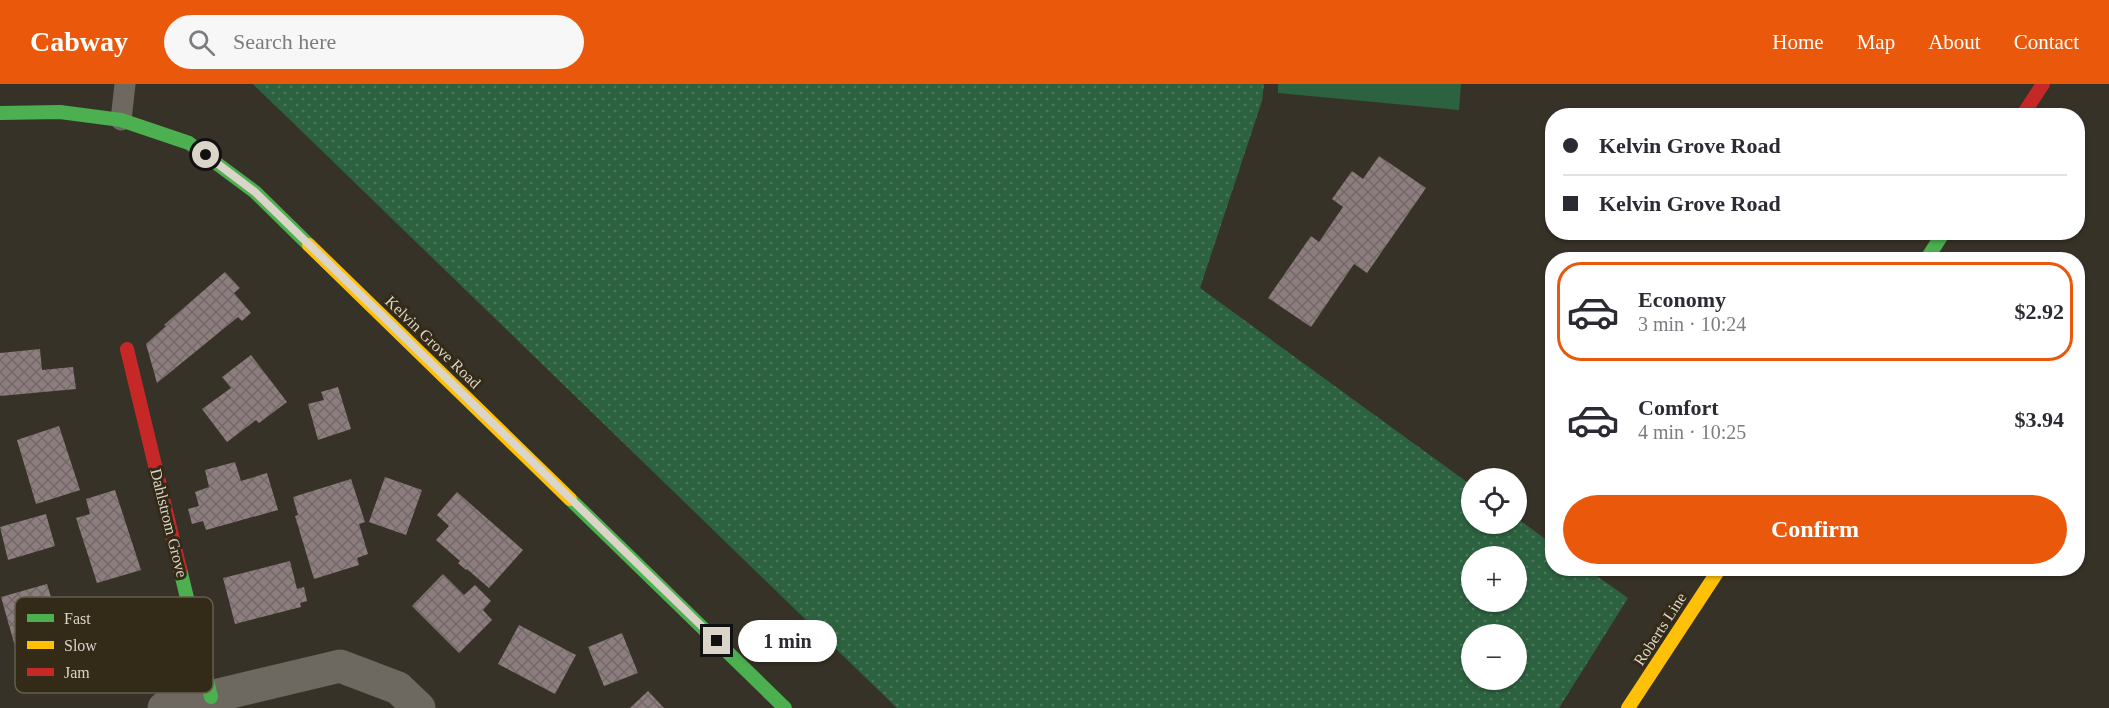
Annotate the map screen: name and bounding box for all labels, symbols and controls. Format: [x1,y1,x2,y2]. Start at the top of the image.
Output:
search box [164,15,584,69]
text: Cabway [30,26,128,57]
icon: search [185,26,218,59]
text: Search here [233,29,336,54]
text: Home [1772,30,1824,54]
text: Map [1857,30,1895,54]
text: About [1928,30,1981,54]
text: Contact [2014,30,2079,54]
text: Kelvin Grove Road [1599,133,1781,158]
route start [192,141,219,168]
text: Kelvin Grove Road [1599,191,1781,216]
icon: car [1566,285,1620,339]
text: Economy [1638,287,1726,312]
street label: Kelvin Grove Road [382,292,484,392]
text: $2.92 [2015,299,2064,324]
text: 3 min · 10:24 [1638,313,1746,335]
icon: car [1566,393,1620,447]
text: Comfort [1638,395,1719,420]
text: $3.94 [2015,407,2064,432]
text: 4 min · 10:25 [1638,421,1746,443]
street label: Dahlstrom Grove [147,467,191,579]
map controls [1461,468,1527,690]
button: locate [1461,468,1527,534]
button: Confirm [1563,495,2067,564]
button: + [1461,546,1527,612]
street label: Roberts Line [1630,590,1690,668]
legend [15,597,213,693]
text: Fast [64,610,91,627]
callout: 1 min [738,620,837,662]
button: − [1461,624,1527,690]
route end [703,627,730,654]
text: 1 min [763,630,812,652]
text: Slow [64,637,97,654]
text: Jam [64,664,90,681]

